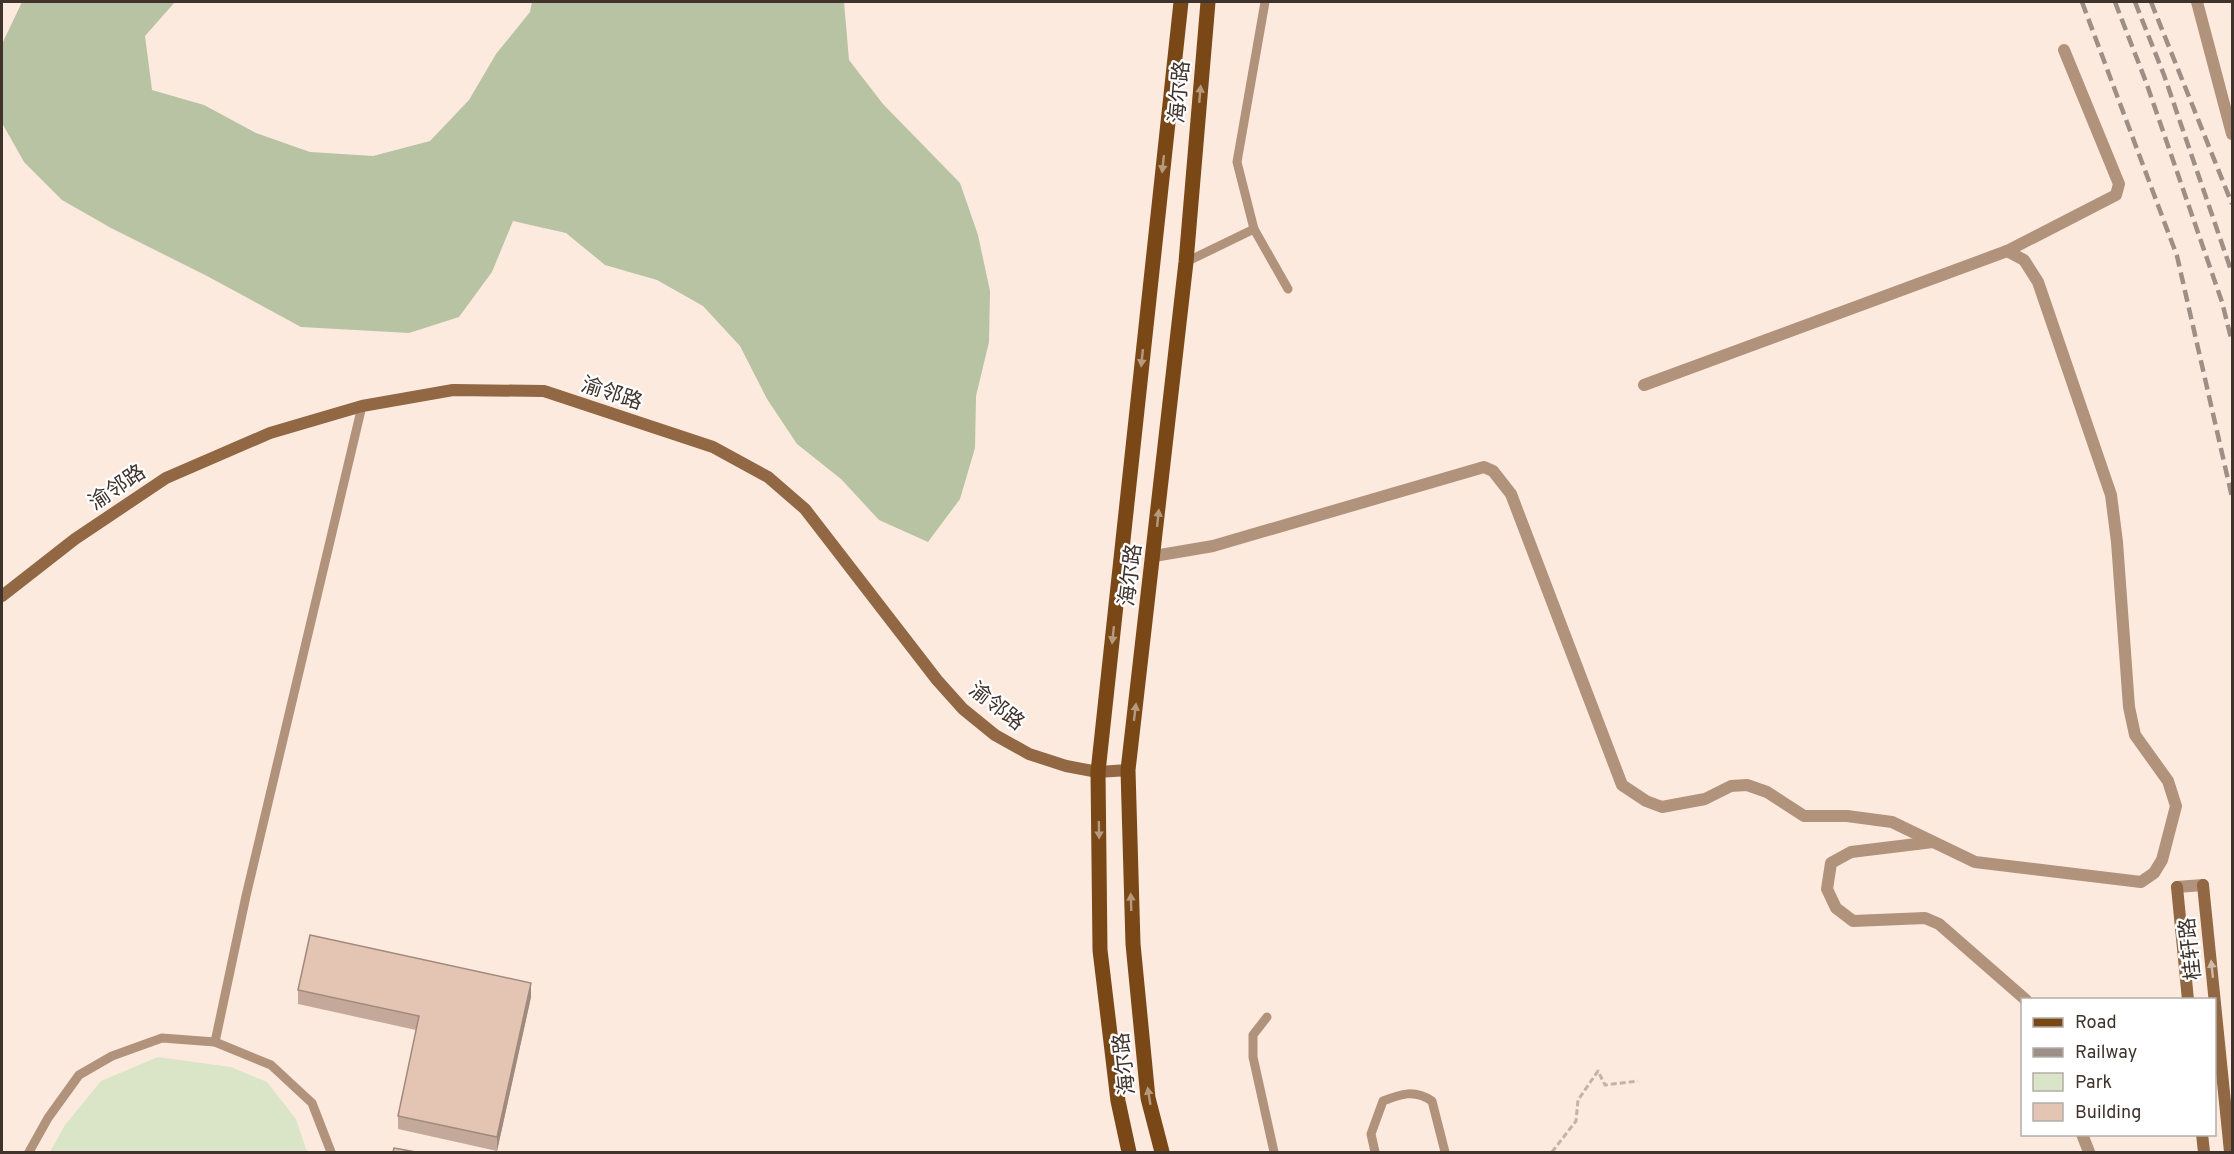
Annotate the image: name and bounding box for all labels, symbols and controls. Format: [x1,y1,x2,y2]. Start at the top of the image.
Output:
street label: 海尔路 [1164,60,1197,125]
one-way arrow [1195,85,1205,104]
one-way arrow [1158,155,1168,174]
one-way arrow [1138,349,1147,368]
street label: 渝邻路 [577,372,646,417]
street label: 渝邻路 [84,459,152,517]
one-way arrow [1153,509,1163,528]
street label: 海尔路 [1114,542,1149,608]
one-way arrow [1108,626,1118,645]
street label: 渝邻路 [963,677,1029,737]
one-way arrow [1130,702,1140,721]
one-way arrow [1094,821,1104,840]
one-way arrow [1127,892,1136,911]
street label: 桂轩路 [2175,916,2208,982]
one-way arrow [2207,959,2217,978]
legend [2021,998,2216,1136]
text: Road [2075,1012,2117,1035]
street label: 海尔路 [1109,1031,1142,1097]
text: Railway [2075,1042,2137,1065]
text: Park [2075,1072,2112,1095]
one-way arrow [1144,1086,1153,1105]
text: Building [2075,1102,2141,1125]

